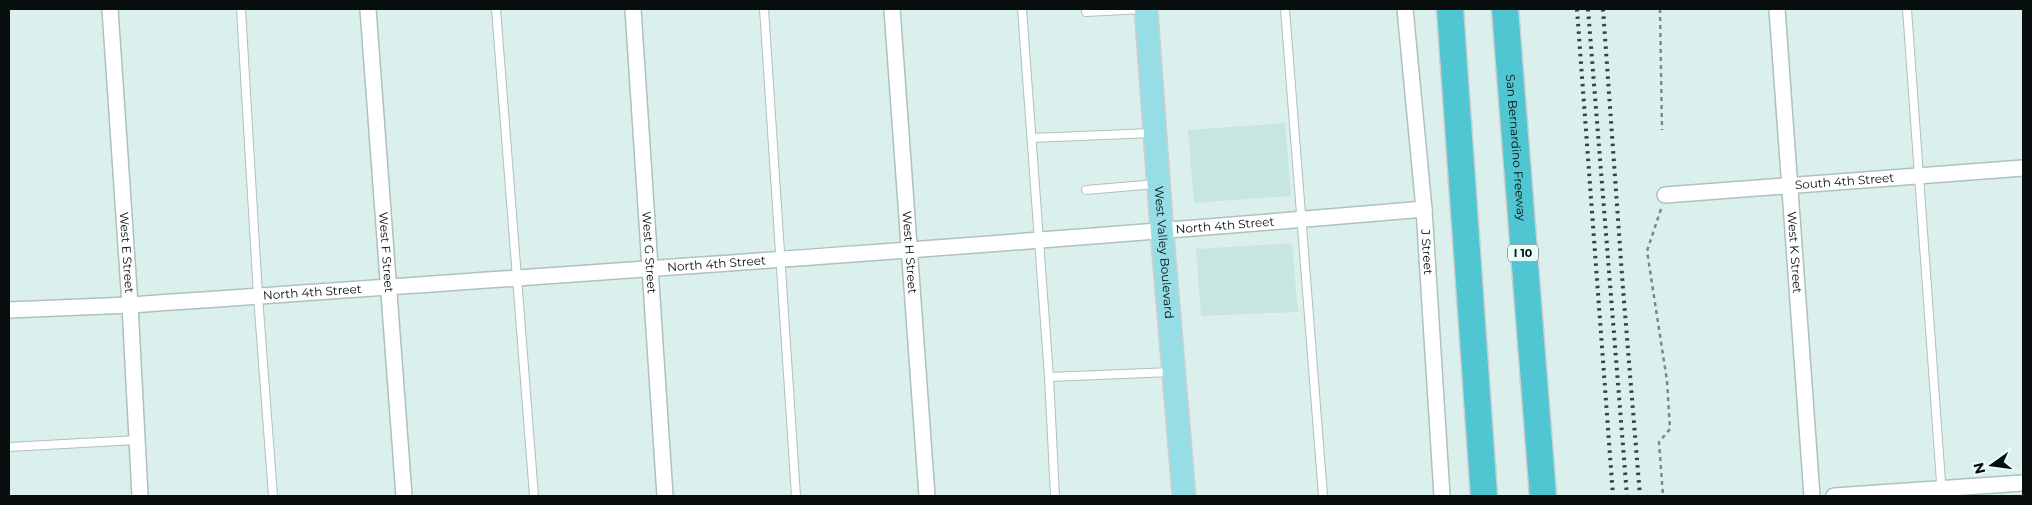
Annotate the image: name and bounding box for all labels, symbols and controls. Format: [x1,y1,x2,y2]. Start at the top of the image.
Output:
street label: San Bernardino Freeway [1503,74,1530,222]
street label: South 4th Street [1794,170,1895,192]
street label: West Valley Boulevard [1152,185,1177,319]
street label: West H Street [900,210,920,294]
street label: West E Street [117,211,137,294]
street label: West F Street [376,211,397,293]
street label: West G Street [639,211,660,294]
street label: West K Street [1785,211,1805,294]
street label: North 4th Street [1175,214,1275,236]
street label: J Street [1418,228,1436,275]
road number: I 10 [1508,244,1538,262]
street label: North 4th Street [667,252,766,274]
street label: North 4th Street [263,281,362,303]
north arrow [1967,440,2017,490]
text: N [1969,460,1989,476]

